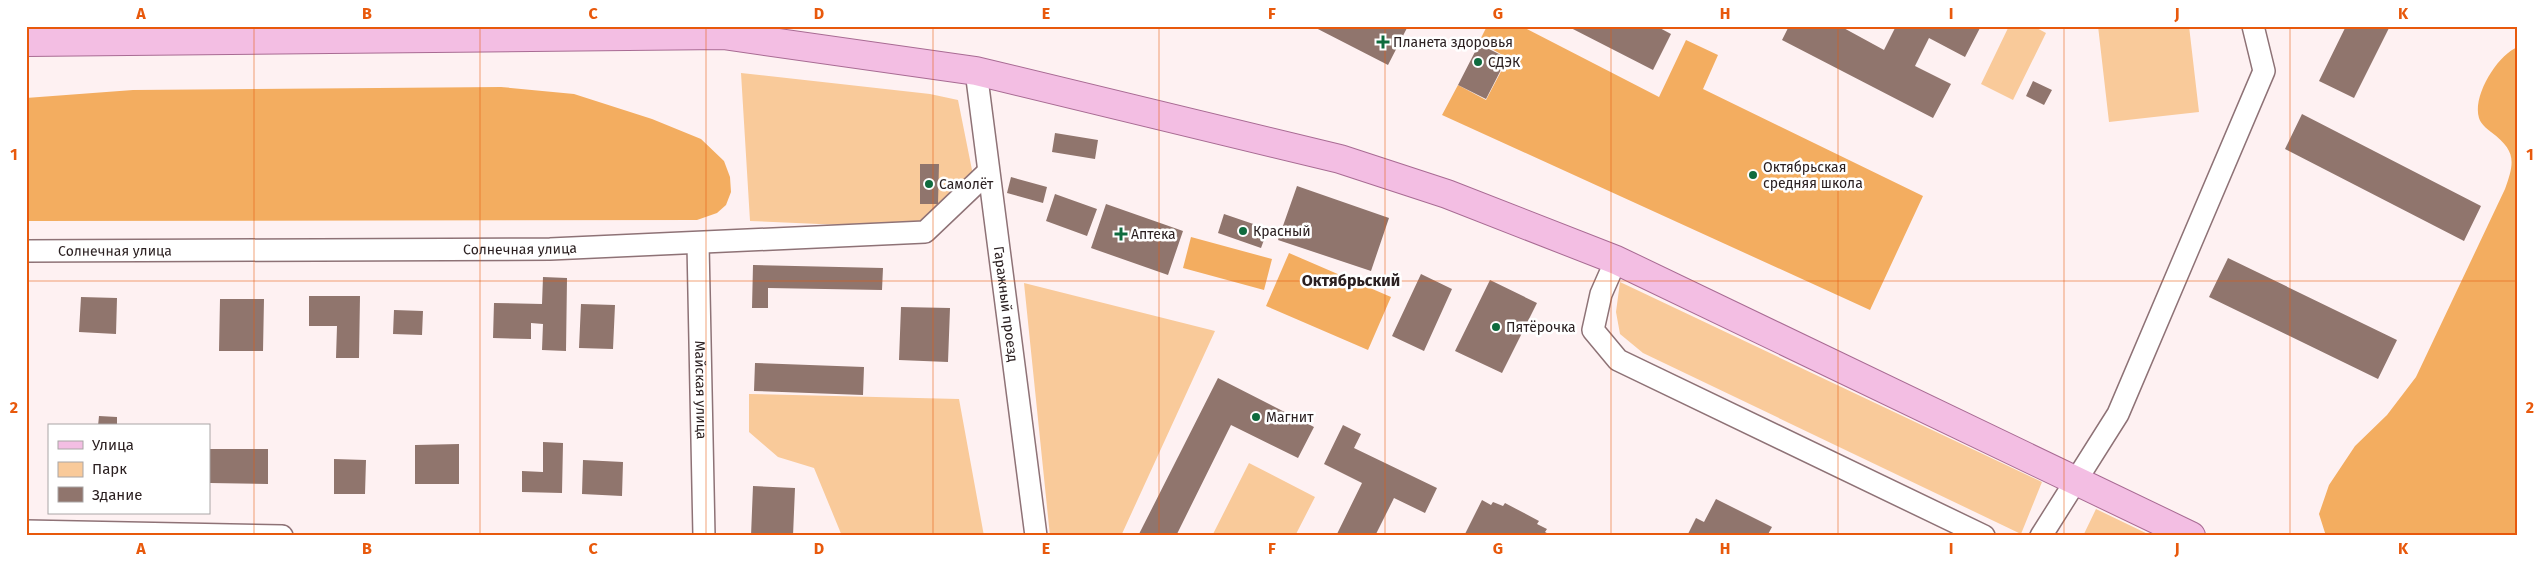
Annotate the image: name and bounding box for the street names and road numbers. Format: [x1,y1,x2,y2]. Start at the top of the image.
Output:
street label: Солнечная улица [463,240,577,258]
street label: Солнечная улица [58,242,172,260]
street label: Гаражный проезд [990,245,1021,363]
street label: Майская улица [691,340,710,440]

